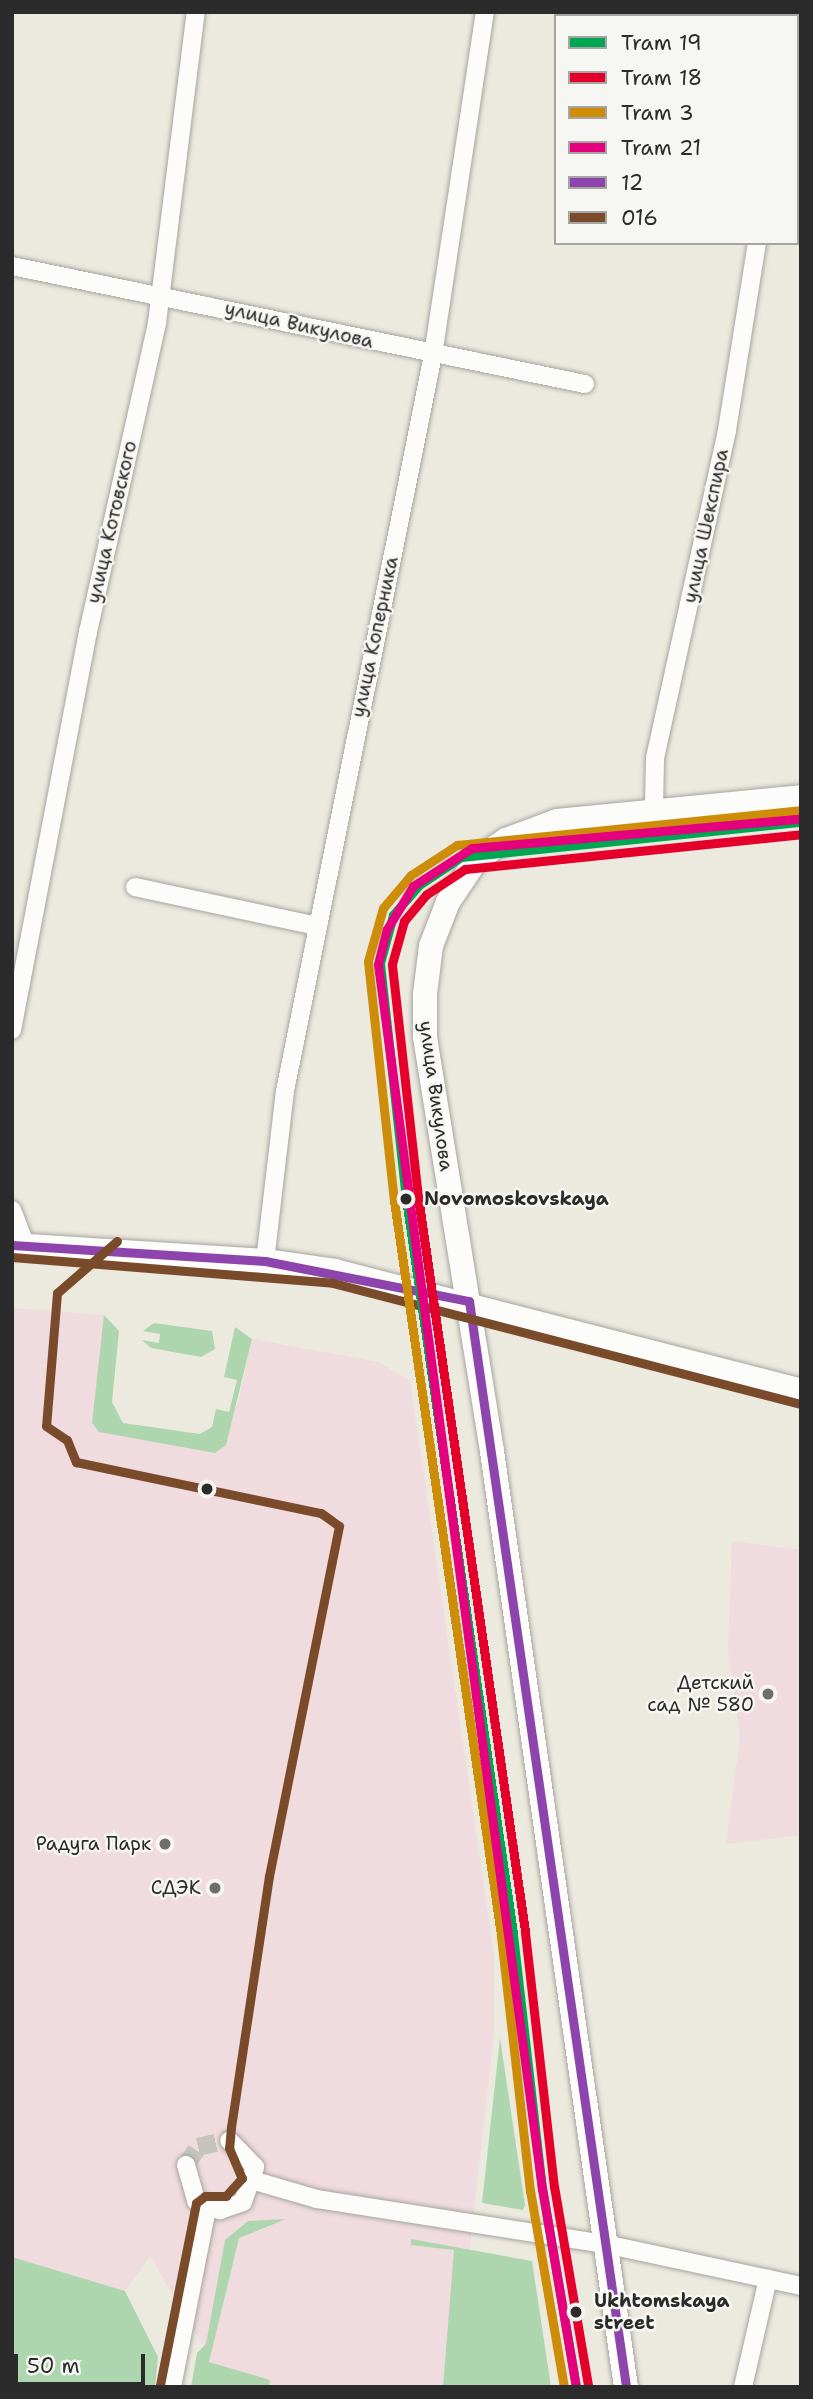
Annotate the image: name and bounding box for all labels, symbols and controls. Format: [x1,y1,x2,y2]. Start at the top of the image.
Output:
legend [554,14,799,245]
text: Tram 19 [621,29,702,57]
text: Tram 18 [621,64,702,92]
text: Tram 3 [621,99,694,127]
text: Tram 21 [621,134,701,162]
text: 12 [621,169,643,197]
text: 016 [621,204,658,232]
street label: улица Викулова [222,297,376,353]
street label: улица Котовского [82,438,142,606]
street label: улица Шекспира [679,447,733,605]
street label: улица Коперника [347,554,403,720]
street label: улица Викулова [414,1019,458,1173]
marker: Novomoskovskaya [395,1188,417,1210]
place label: Novomoskovskaya [424,1188,609,1210]
unlabelled marker [200,1482,214,1496]
place label: Детский сад № 580 [647,1672,754,1716]
marker: Детский сад № 580 [760,1686,776,1702]
place label: Радуга Парк [36,1833,151,1855]
marker: Радуга Парк [157,1836,173,1852]
place label: СДЭК [151,1877,201,1899]
marker: СДЭК [207,1880,223,1896]
place label: Ukhtomskaya street [594,2290,729,2334]
marker: Ukhtomskaya street [565,2301,587,2323]
scale bar [18,2340,149,2384]
text: 50 m [27,2352,80,2380]

